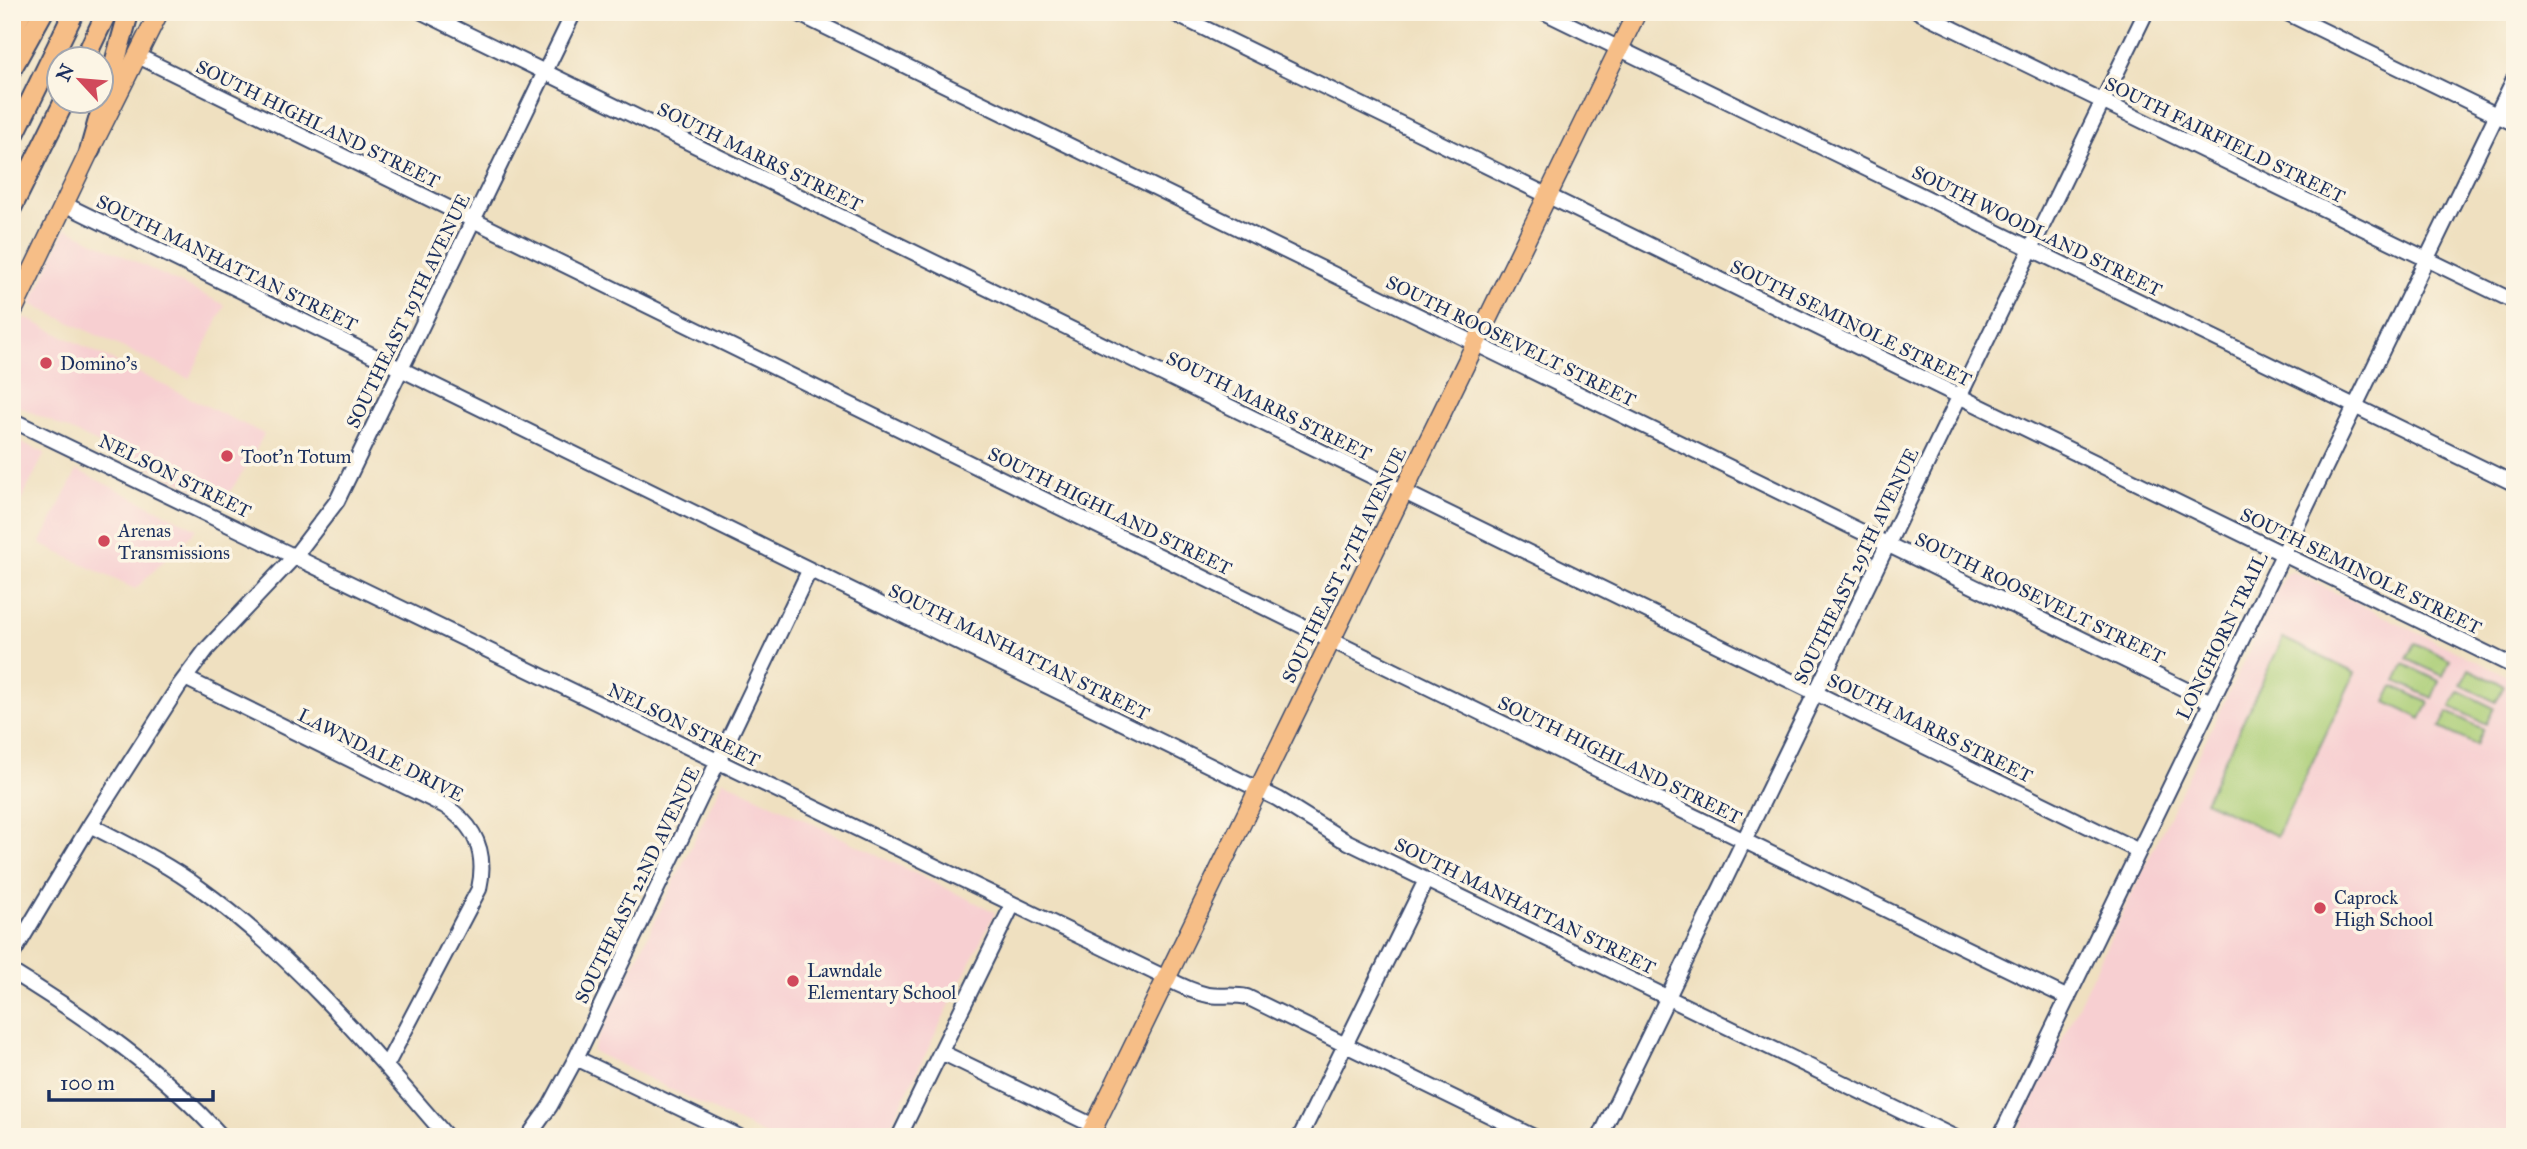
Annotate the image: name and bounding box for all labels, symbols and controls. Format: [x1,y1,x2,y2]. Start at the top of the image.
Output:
north arrow [46,46,116,116]
street label: SOUTH HIGHLAND STREET [192,55,444,193]
text: N [51,60,79,85]
street label: SOUTH FAIRFIELD STREET [2101,72,2349,208]
street label: SOUTH MARRS STREET [654,97,866,217]
street label: SOUTH WOODLAND STREET [1908,160,2166,302]
street label: SOUTH MANHATTAN STREET [93,190,361,336]
street label: SOUTHEAST 19TH AVENUE [341,190,475,432]
street label: SOUTH SEMINOLE STREET [1727,254,1975,392]
street label: SOUTH ROOSEVELT STREET [1382,270,1640,412]
street label: SOUTH MARRS STREET [1163,346,1375,466]
place label: Domino's [60,352,137,375]
marker: Domino's [38,355,54,371]
street label: NELSON STREET [95,429,255,523]
street label: SOUTH HIGHLAND STREET [984,442,1236,580]
street label: SOUTHEAST 27TH AVENUE [1277,443,1411,687]
street label: SOUTHEAST 29TH AVENUE [1789,444,1924,688]
place label: Toot'n Totum [241,445,352,468]
marker: Toot'n Totum [219,448,235,464]
street label: SOUTH SEMINOLE STREET [2237,502,2485,640]
place label: Arenas Transmissions [117,519,230,564]
street label: SOUTH ROOSEVELT STREET [1911,527,2169,669]
marker: Arenas Transmissions [96,533,112,549]
street label: LONGHORN TRAIL [2171,548,2273,724]
street label: SOUTH MANHATTAN STREET [885,579,1153,725]
street label: SOUTH MARRS STREET [1824,668,2036,788]
street label: NELSON STREET [604,678,764,772]
street label: SOUTH HIGHLAND STREET [1494,691,1746,829]
street label: LAWNDALE DRIVE [294,703,468,807]
street label: SOUTHEAST 22ND AVENUE [569,762,705,1007]
street label: SOUTH MANHATTAN STREET [1391,833,1659,979]
place label: Caprock High School [2334,886,2434,932]
marker: Caprock High School [2312,900,2328,916]
place label: Lawndale Elementary School [807,959,957,1004]
marker: Lawndale Elementary School [785,973,801,989]
scale bar [49,1058,214,1102]
text: 100 m [60,1070,115,1096]

